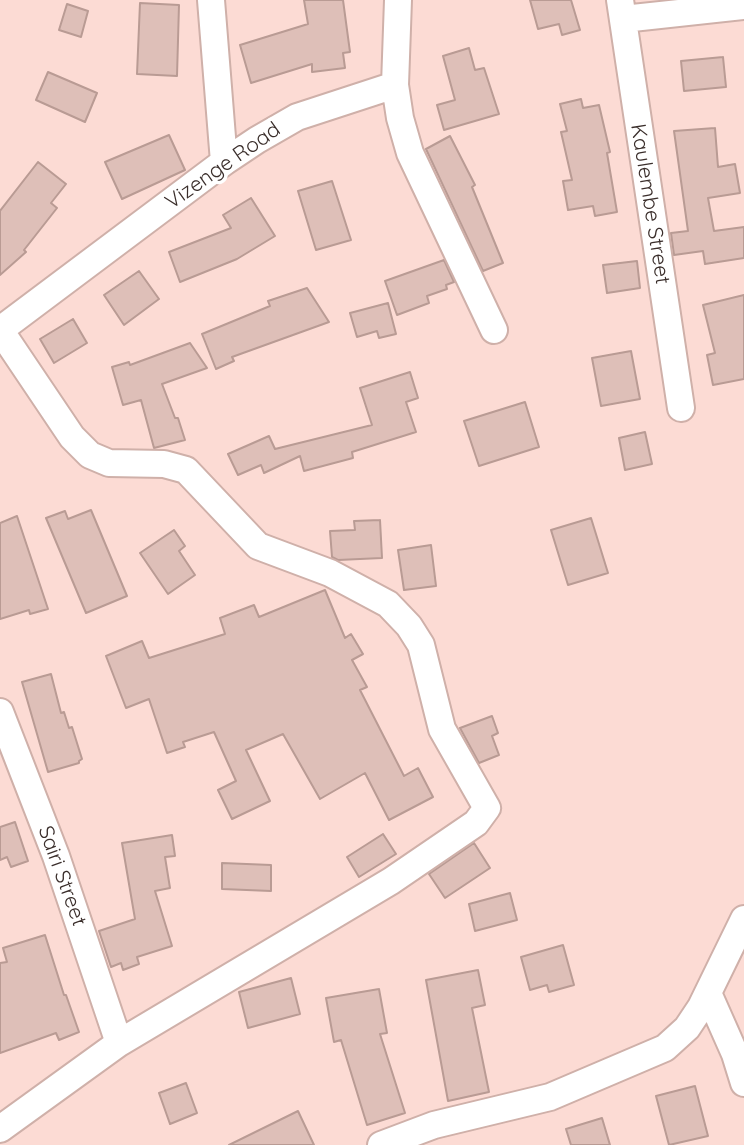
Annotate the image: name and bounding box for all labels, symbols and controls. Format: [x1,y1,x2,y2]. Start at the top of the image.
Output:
street label: Vizenge Road [161,117,285,215]
street label: Kaulembe Street [625,122,675,286]
street label: Sairi Street [32,822,92,930]

